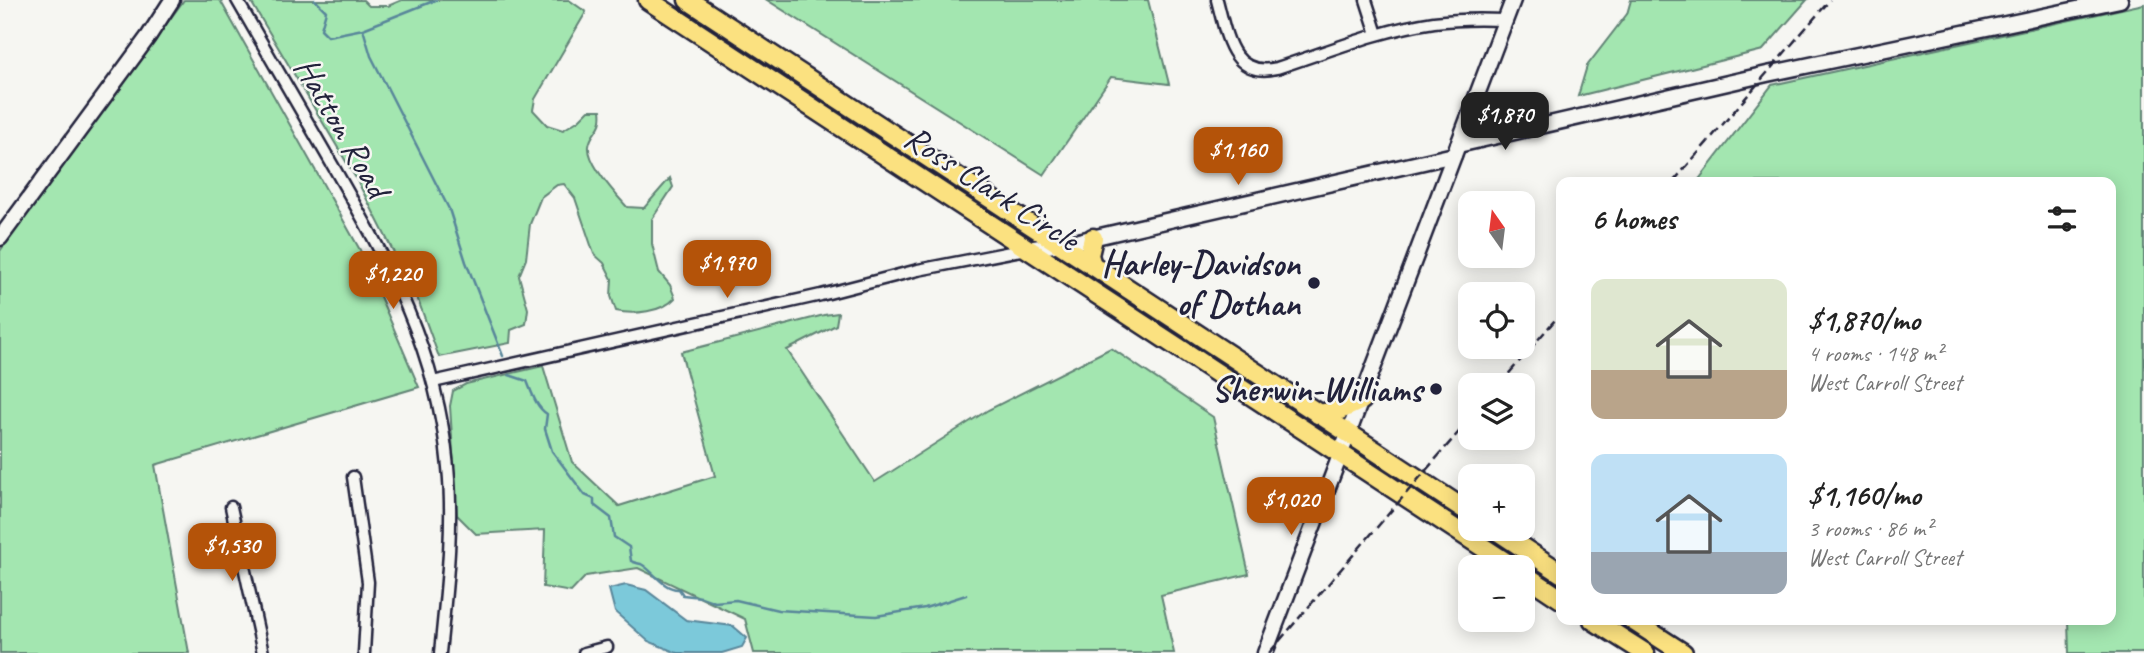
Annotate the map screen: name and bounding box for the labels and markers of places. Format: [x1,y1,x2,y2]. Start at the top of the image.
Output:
pin: $1,870 [1448,92,1562,152]
pin: $1,160 [1181,128,1295,187]
pin: $1,970 [670,240,784,300]
place label: Harley-Davidson of Dothan [1101,241,1301,326]
pin: $1,220 [336,252,450,311]
marker: Harley-Davidson of Dothan [1306,275,1322,291]
place label: Sherwin-Williams [1211,367,1426,412]
marker: Sherwin-Williams [1428,381,1444,397]
pin: $1,020 [1234,477,1348,537]
pin: $1,530 [175,524,289,583]

